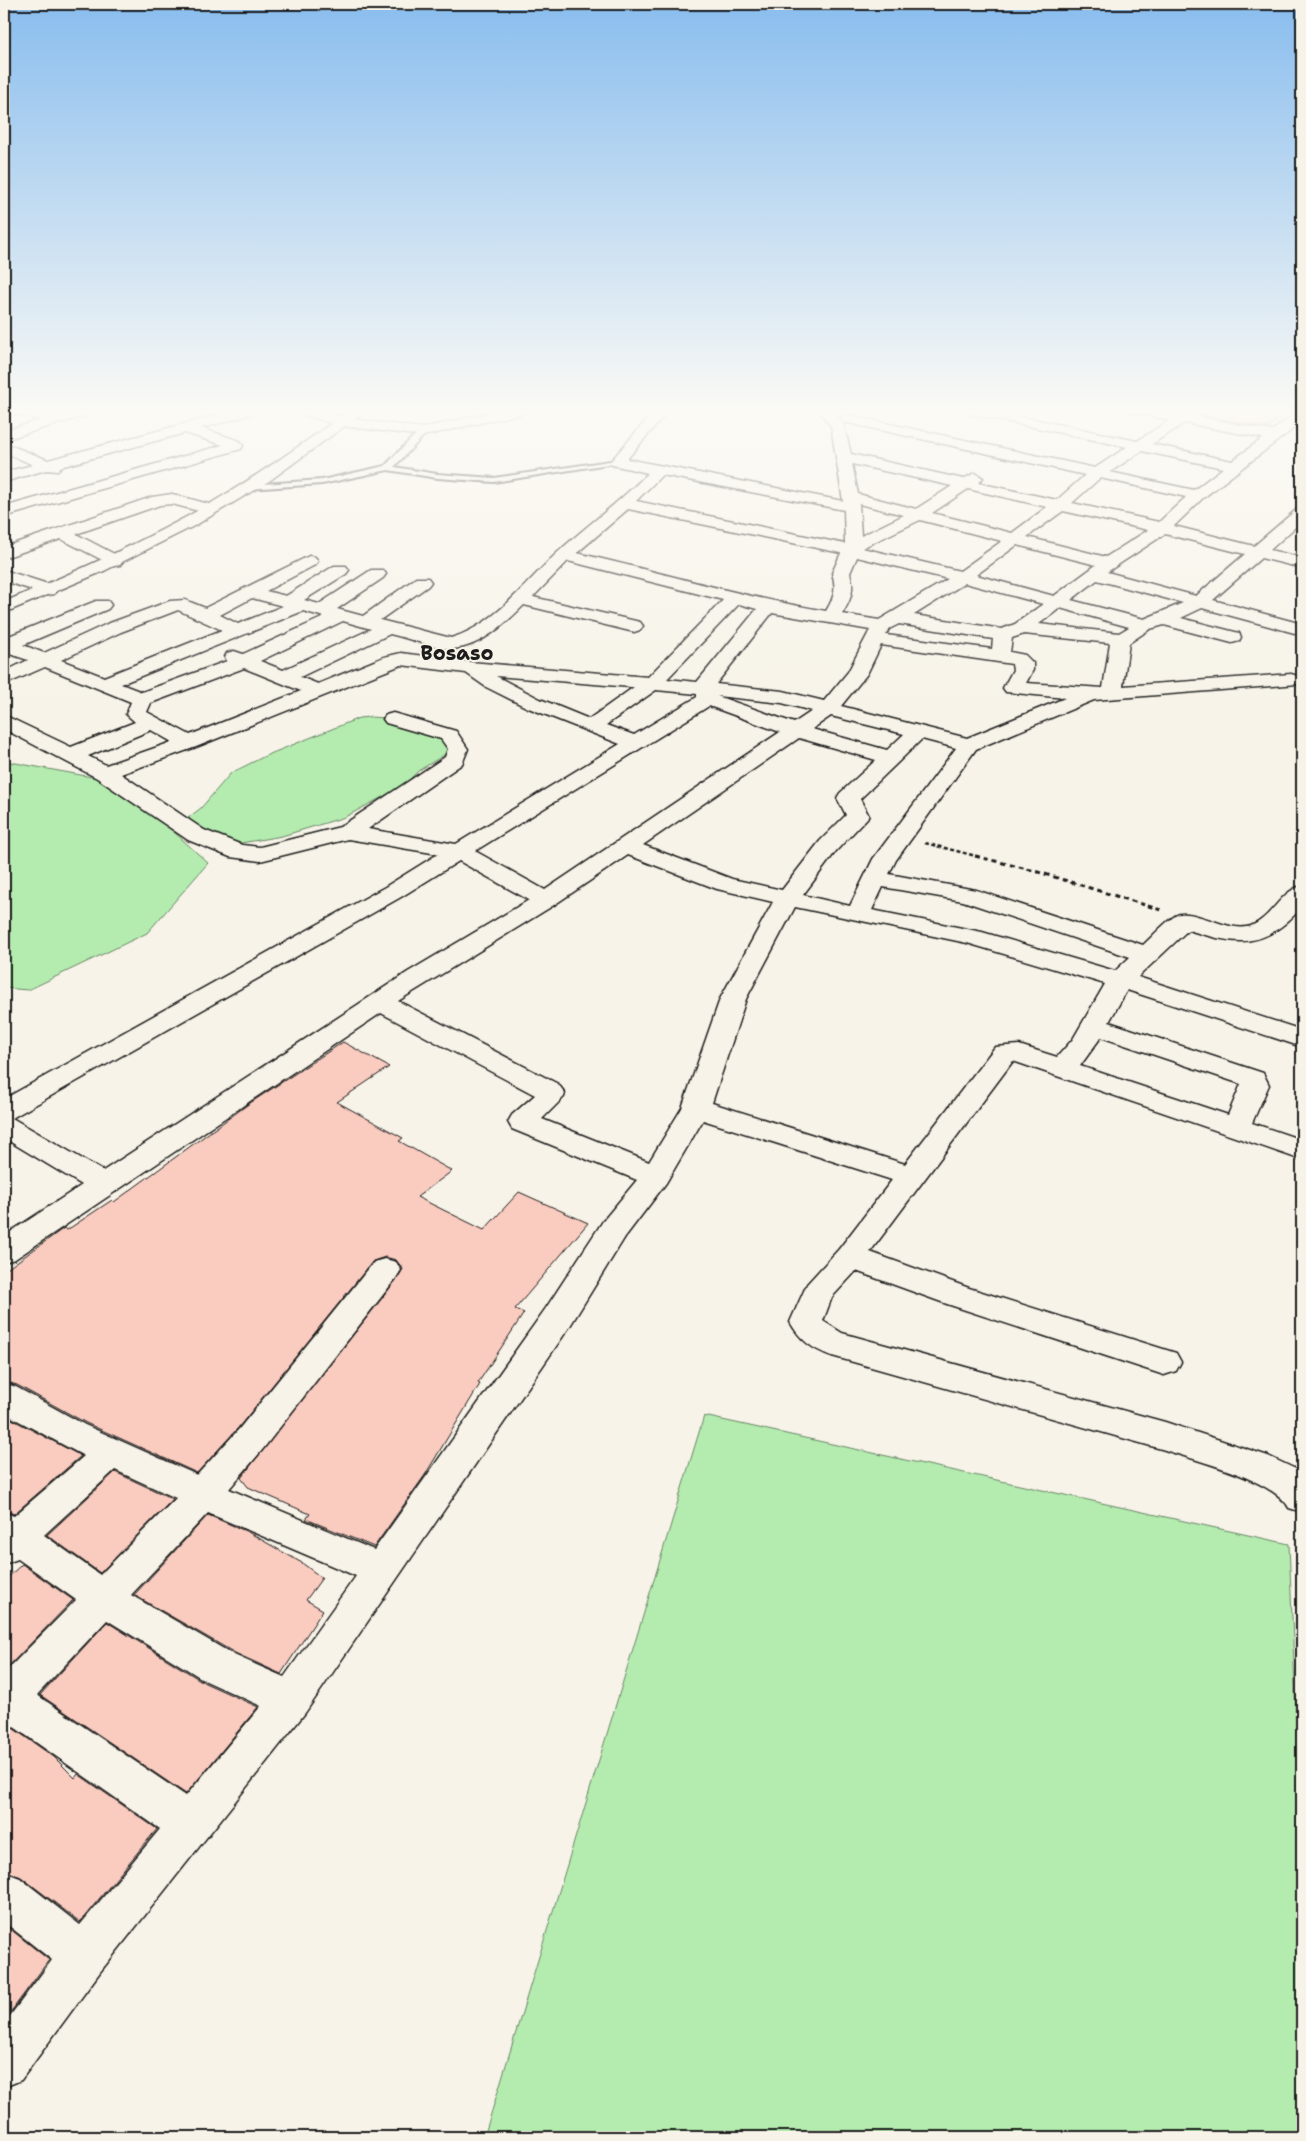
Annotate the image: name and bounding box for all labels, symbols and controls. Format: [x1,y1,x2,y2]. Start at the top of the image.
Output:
district label: Bosaso [421,640,493,666]

